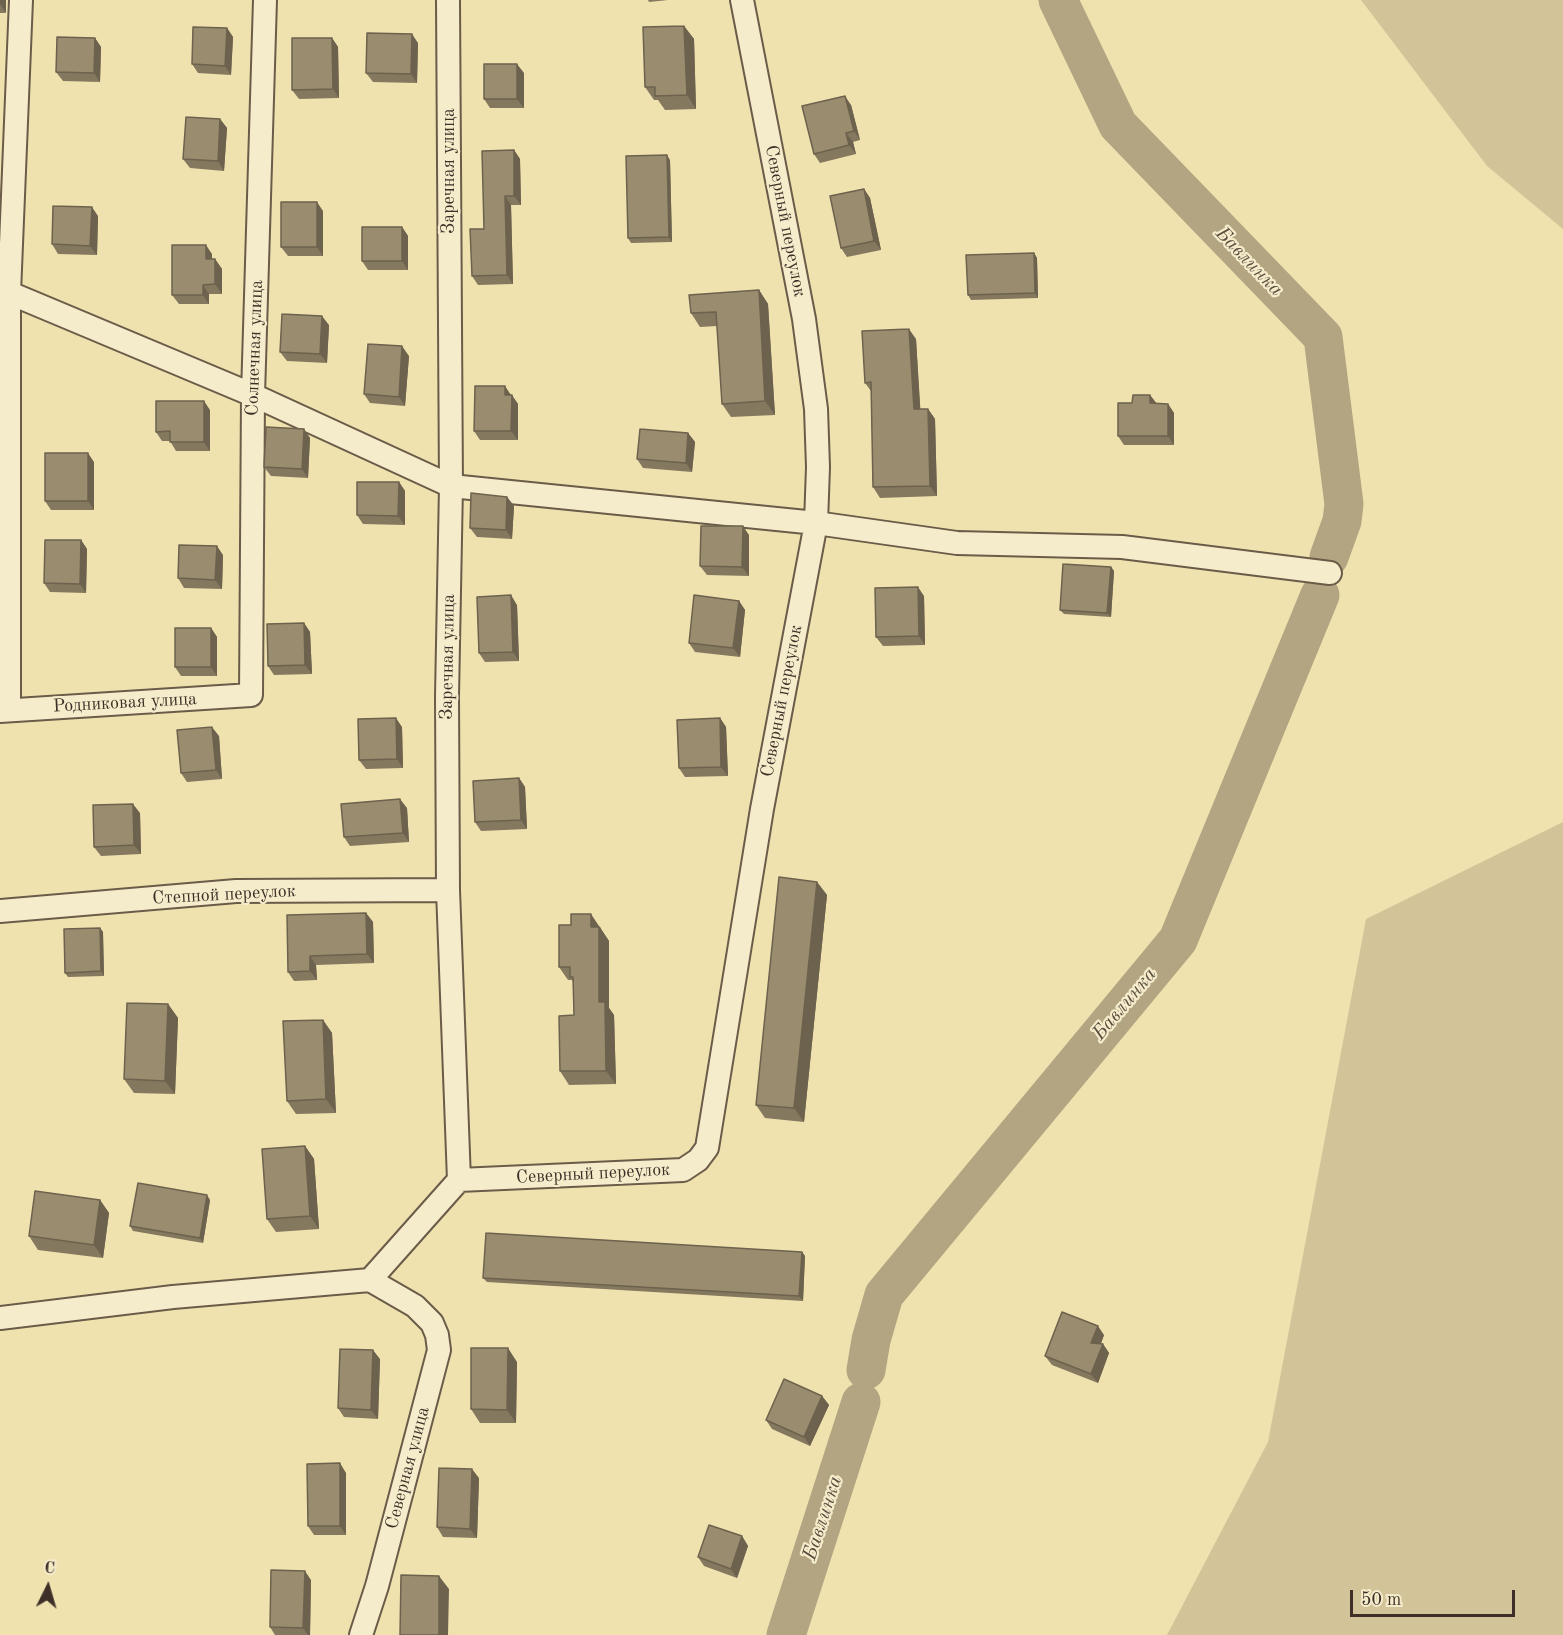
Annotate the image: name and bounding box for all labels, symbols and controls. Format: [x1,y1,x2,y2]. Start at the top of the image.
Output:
street label: Заречная улица [438,108,460,234]
street label: Северный переулок [760,143,810,299]
water label: Бавлинка [1210,222,1288,302]
street label: Солнечная улица [242,279,268,417]
street label: Заречная улица [436,594,460,720]
street label: Северный переулок [757,623,807,779]
street label: Родниковая улица [53,688,197,718]
street label: Степной переулок [152,880,296,910]
water label: Бавлинка [1088,963,1162,1045]
street label: Северный переулок [515,1159,671,1189]
street label: Северная улица [381,1404,435,1532]
water label: Бавлинка [798,1473,848,1563]
north arrow [18,1557,78,1617]
text: С [44,1561,56,1577]
scale bar [1353,1578,1518,1616]
text: 50 m [1361,1591,1401,1609]

